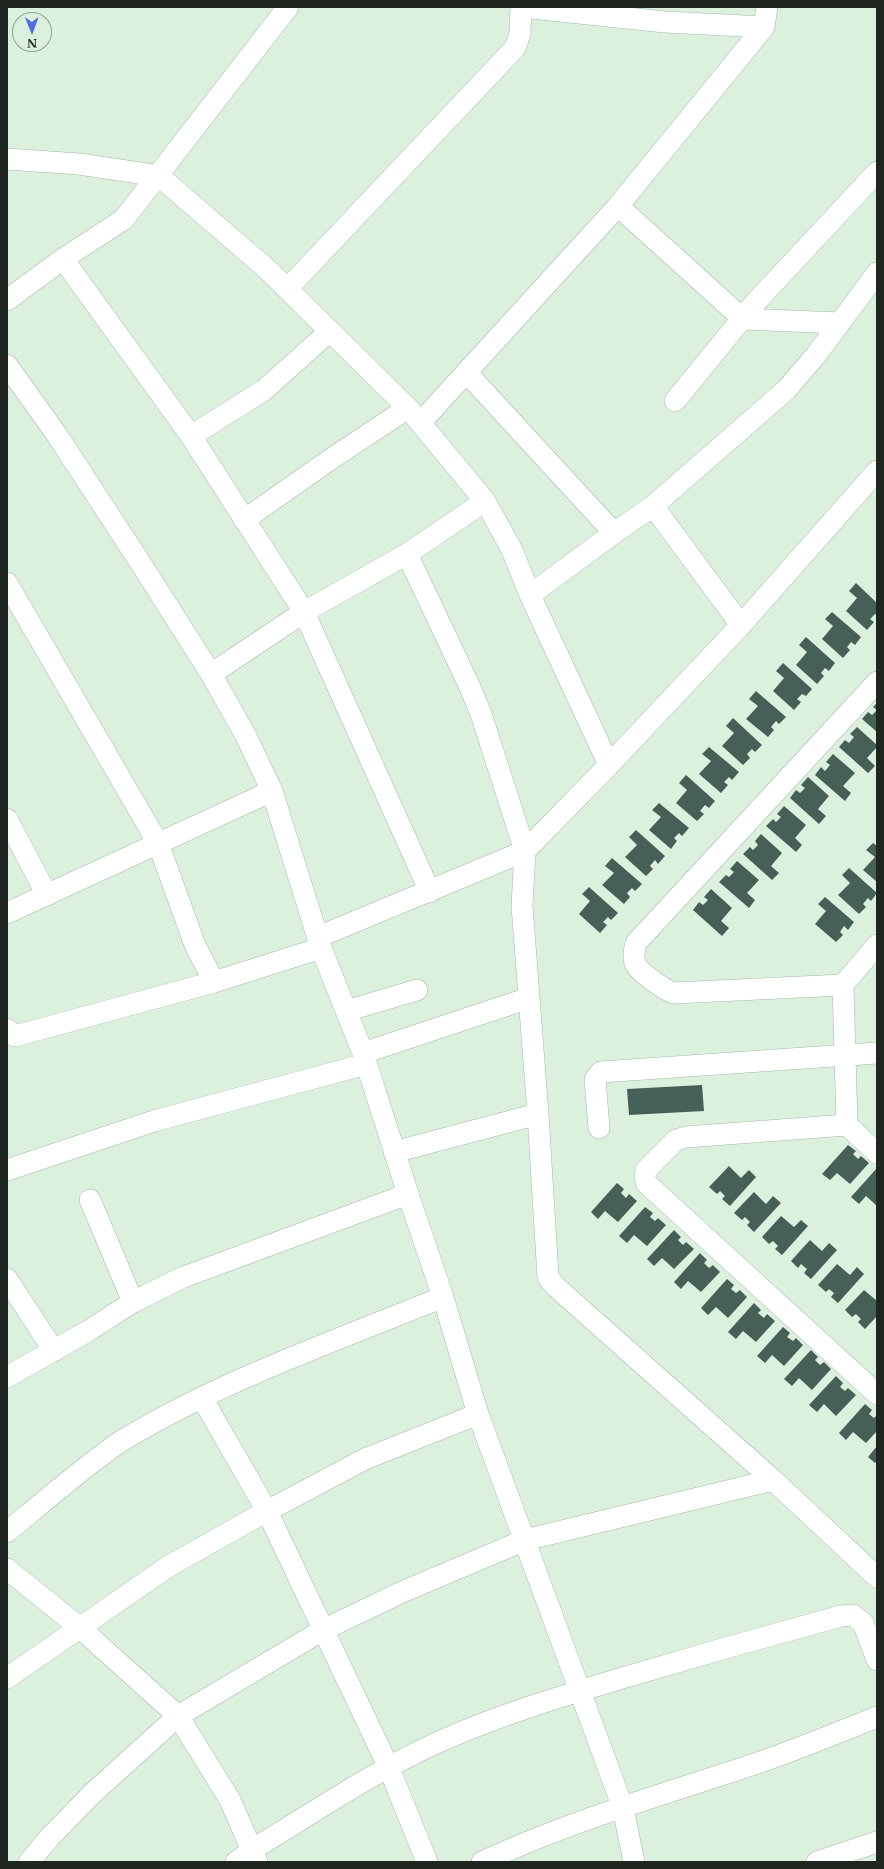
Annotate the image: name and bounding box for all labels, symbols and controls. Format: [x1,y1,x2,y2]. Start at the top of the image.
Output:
north arrow [12,12,52,52]
text: N [27,36,37,50]

